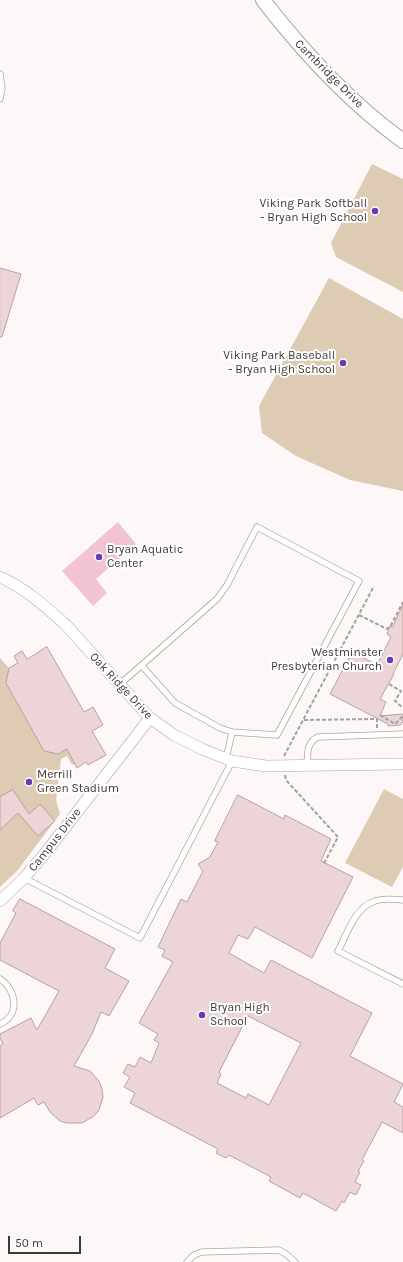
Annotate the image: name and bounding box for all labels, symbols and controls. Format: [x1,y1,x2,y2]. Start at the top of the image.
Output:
street label: Cambridge Drive [292,37,366,111]
place label: Viking Park Softball - Bryan High School [259,197,367,225]
marker: Viking Park Softball - Bryan High School [370,206,380,216]
place label: Viking Park Baseball - Bryan High School [223,349,335,377]
marker: Viking Park Baseball - Bryan High School [338,358,348,368]
place label: Bryan Aquatic Center [107,543,183,571]
marker: Bryan Aquatic Center [94,552,104,562]
place label: Westminster Presbyterian Church [271,646,382,674]
street label: Oak Ridge Drive [86,650,156,722]
marker: Westminster Presbyterian Church [385,655,395,665]
place label: Merrill Green Stadium [37,768,119,796]
marker: Merrill Green Stadium [24,777,34,787]
street label: Campus Drive [26,805,84,875]
place label: Bryan High School [210,1001,270,1029]
marker: Bryan High School [197,1010,207,1020]
scale bar [10,1228,83,1254]
text: 50 m [15,1236,43,1250]

